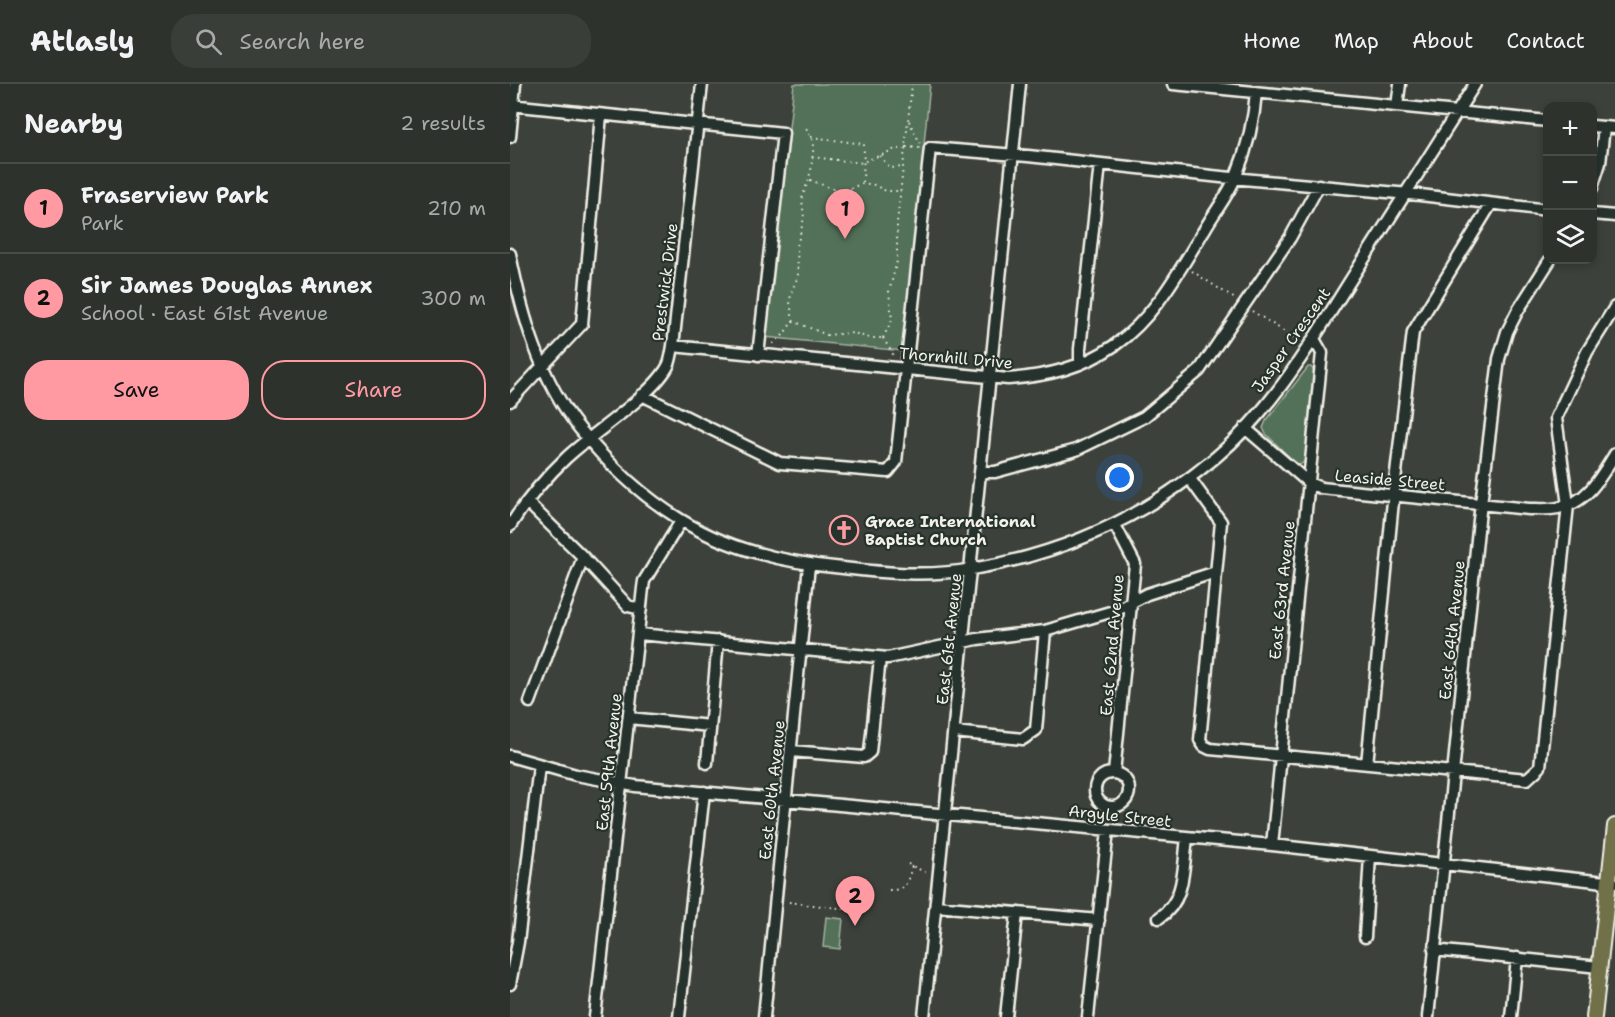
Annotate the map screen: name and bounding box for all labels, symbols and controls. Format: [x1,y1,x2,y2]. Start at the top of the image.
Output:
search box [171,14,591,68]
text: Atlasly [30,22,135,60]
icon: search [192,25,225,58]
text: Search here [240,27,365,56]
text: Home [1243,27,1301,55]
text: Map [1334,27,1379,55]
text: About [1412,27,1473,55]
text: Contact [1506,27,1585,55]
map controls [1543,102,1597,264]
button: + [1543,102,1597,156]
text: Nearby [24,106,123,141]
text: 2 results [400,110,486,136]
button: − [1543,156,1597,210]
text: Fraserview Park [81,181,269,210]
pin: 1 [826,190,864,239]
text: 1 [39,195,48,221]
text: 210 m [427,195,486,221]
text: Park [81,210,124,236]
button: layers [1543,210,1597,264]
street label: Prestwick Drive [647,222,683,342]
text: Sir James Douglas Annex [81,271,372,300]
street label: Jasper Crescent [1247,283,1335,397]
text: 2 [37,285,51,311]
text: 300 m [420,285,486,311]
text: School · East 61st Avenue [81,300,328,326]
street label: Thornhill Drive [898,343,1014,373]
button: Save [24,360,249,420]
button: Share [261,360,486,420]
your location [1105,463,1134,492]
street label: Leaside Street [1334,465,1446,495]
place label: Grace International Baptist Church [865,511,1036,550]
church icon: Grace International Baptist Church [828,514,860,546]
street label: East 63rd Avenue [1264,520,1300,660]
street label: East 64th Avenue [1434,559,1470,701]
street label: East 61st Avenue [932,572,966,706]
street label: East 62nd Avenue [1095,573,1129,717]
street label: East 59th Avenue [591,692,627,832]
street label: East 60th Avenue [754,719,790,861]
street label: Argyle Street [1068,800,1172,832]
pin: 2 [836,876,874,926]

